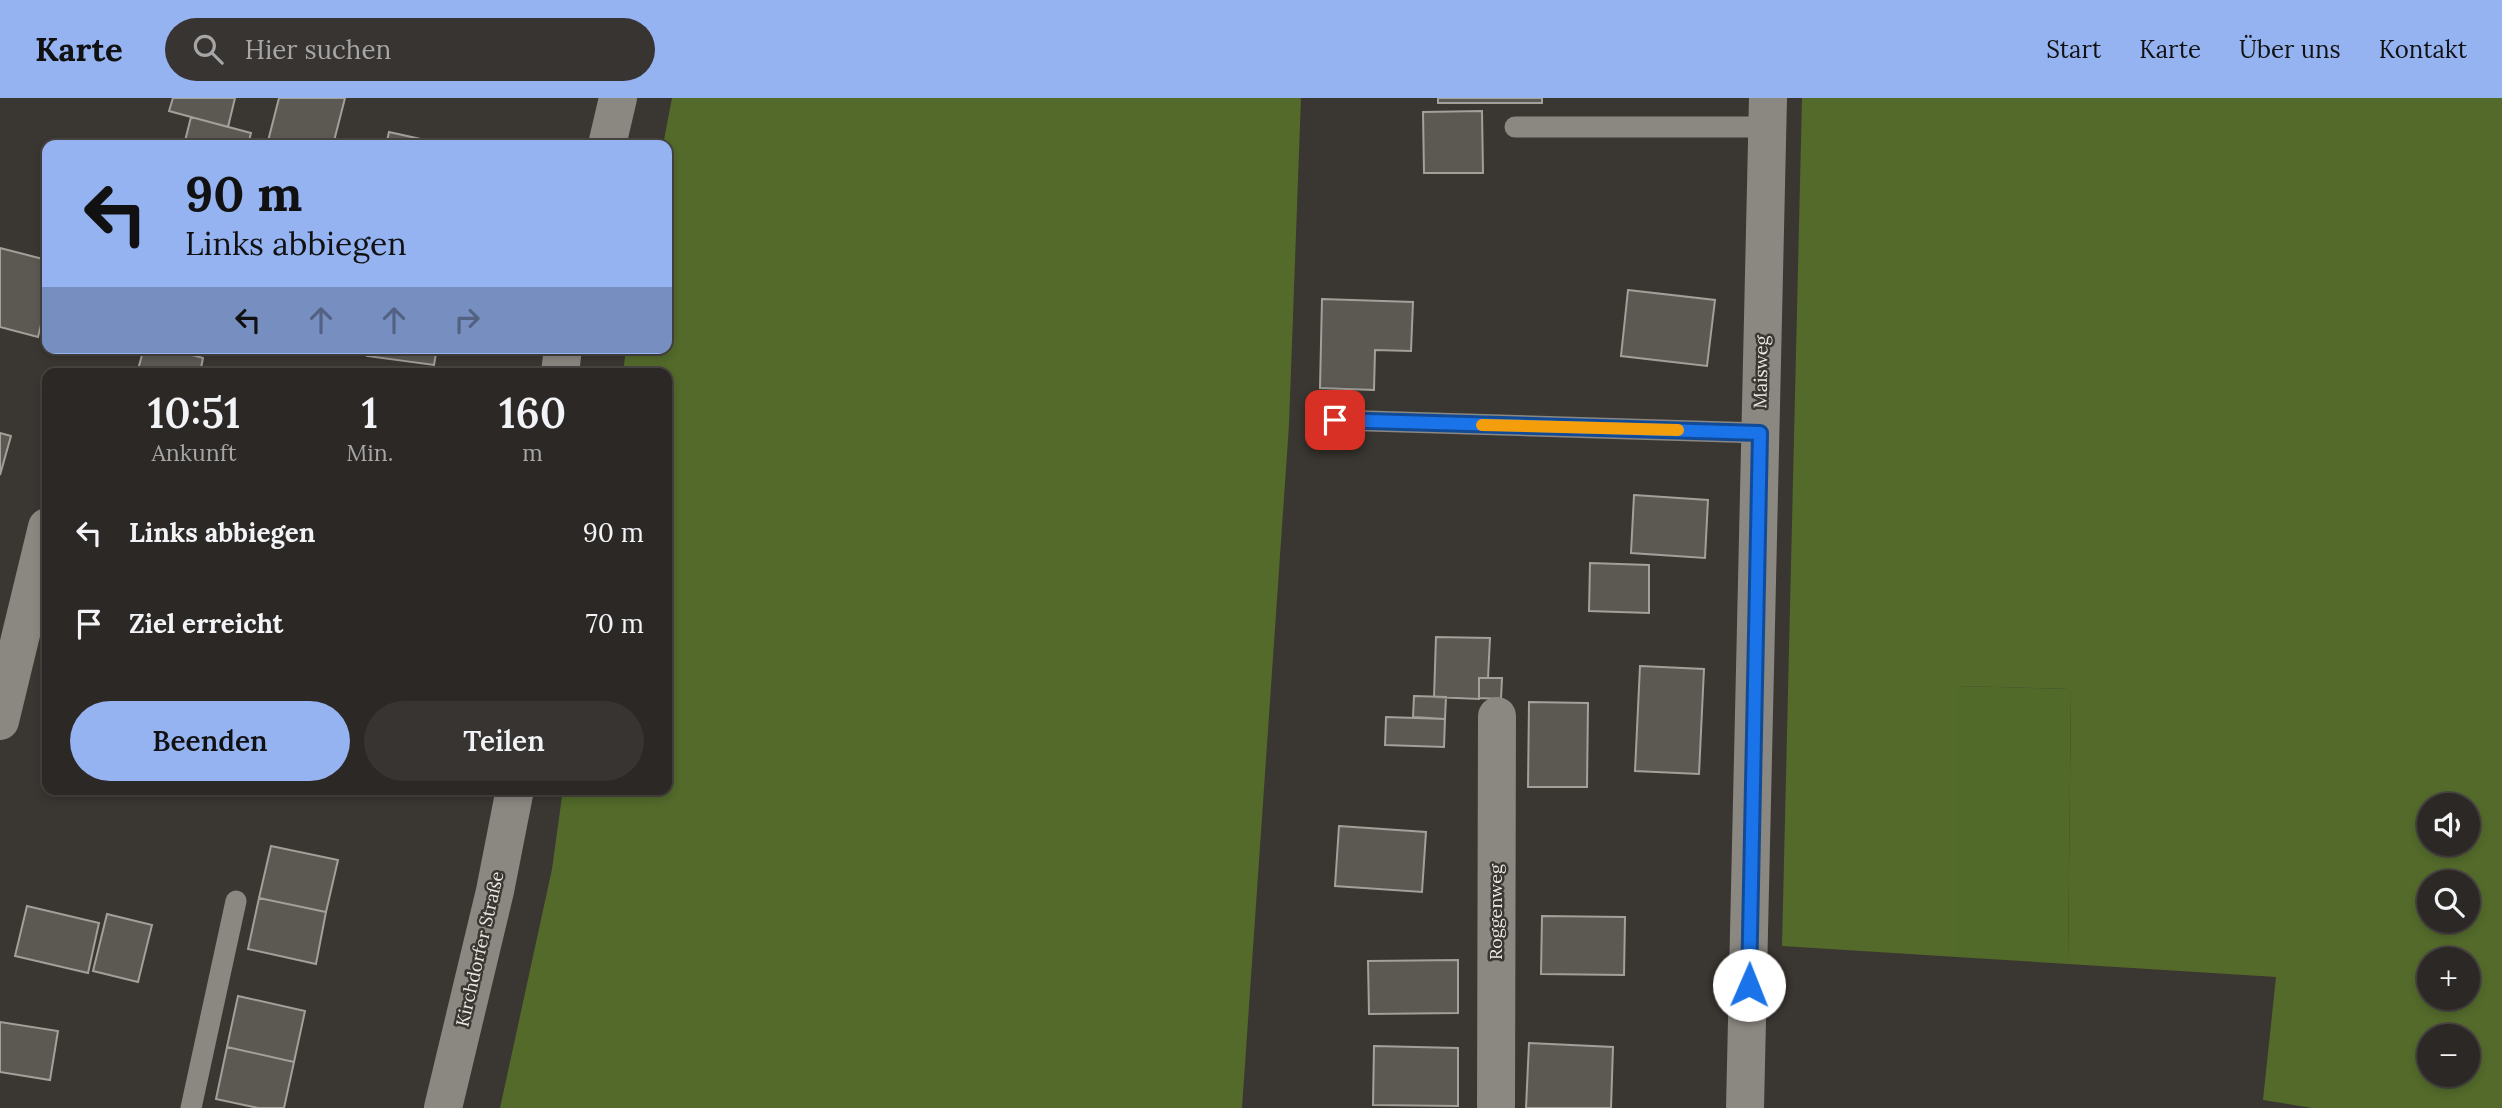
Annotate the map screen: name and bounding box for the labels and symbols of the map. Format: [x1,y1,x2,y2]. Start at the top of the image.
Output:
street label: Maisweg [1748,334,1773,409]
pin [1305,390,1365,450]
street label: Roggenweg [1484,863,1507,960]
street label: Kirchdorfer Straße [450,869,509,1029]
position arrow [1712,948,1786,1022]

